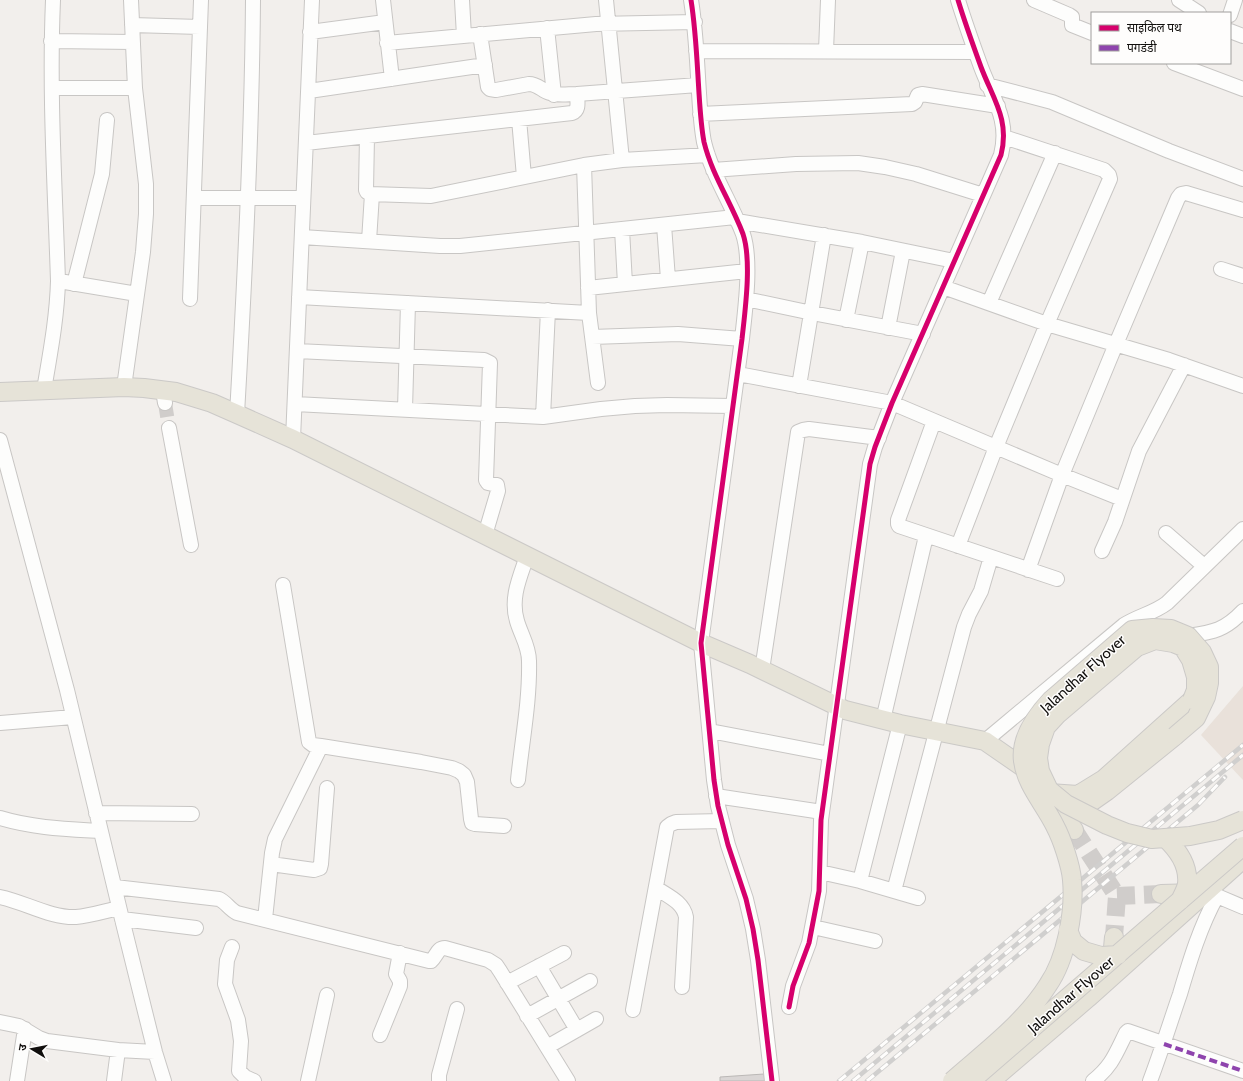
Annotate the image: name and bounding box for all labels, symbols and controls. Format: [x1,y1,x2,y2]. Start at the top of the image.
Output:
legend [1091,12,1231,64]
text: साइकिल पथ [1127,20,1182,35]
text: पगडंडी [1127,40,1157,55]
street label: Jalandhar Flyover [1036,631,1129,718]
street label: Jalandhar Flyover [1023,953,1118,1038]
north arrow [12,1029,52,1069]
text: उ [15,1042,30,1052]

